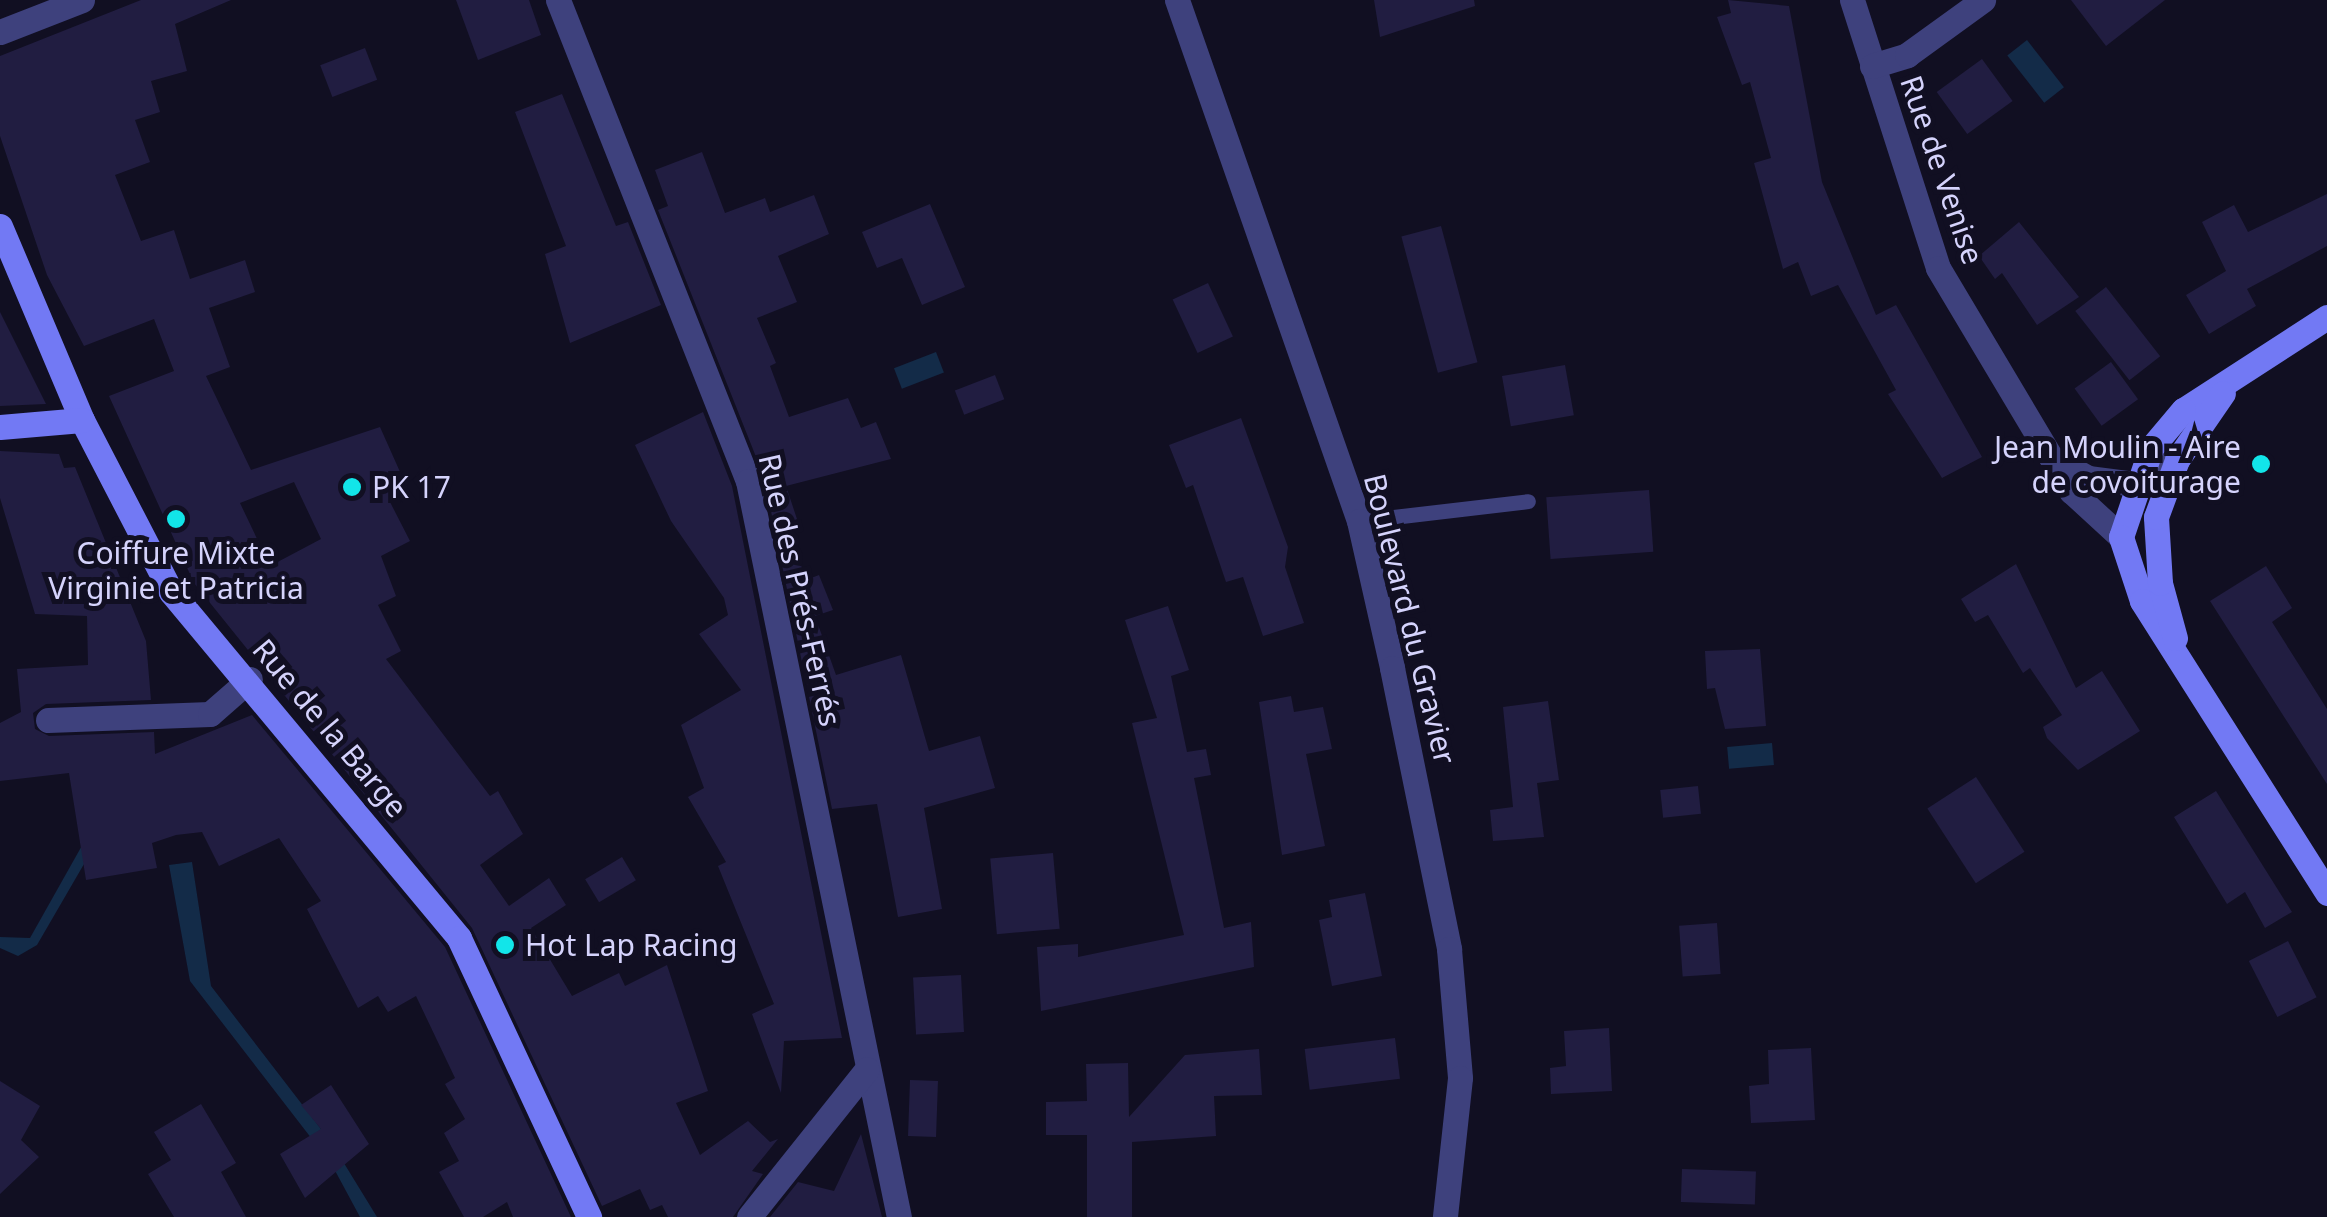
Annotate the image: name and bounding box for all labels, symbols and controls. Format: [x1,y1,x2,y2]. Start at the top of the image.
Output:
street label: Rue de Venise [1893,71,1991,269]
place label: Jean Moulin - Aire de covoiturage [1994,429,2241,500]
street label: Rue des Prés-Ferrés [751,450,849,730]
marker: Jean Moulin - Aire de covoiturage [2250,453,2272,475]
place label: PK 17 [372,469,451,505]
street label: Boulevard du Gravier [1357,470,1463,768]
marker: PK 17 [341,476,363,498]
marker: Coiffure Mixte Virginie et Patricia [165,508,187,530]
place label: Coiffure Mixte Virginie et Patricia [48,535,304,606]
street label: Rue de la Barge [245,632,415,824]
place label: Hot Lap Racing [525,927,737,963]
marker: Hot Lap Racing [494,934,516,956]

